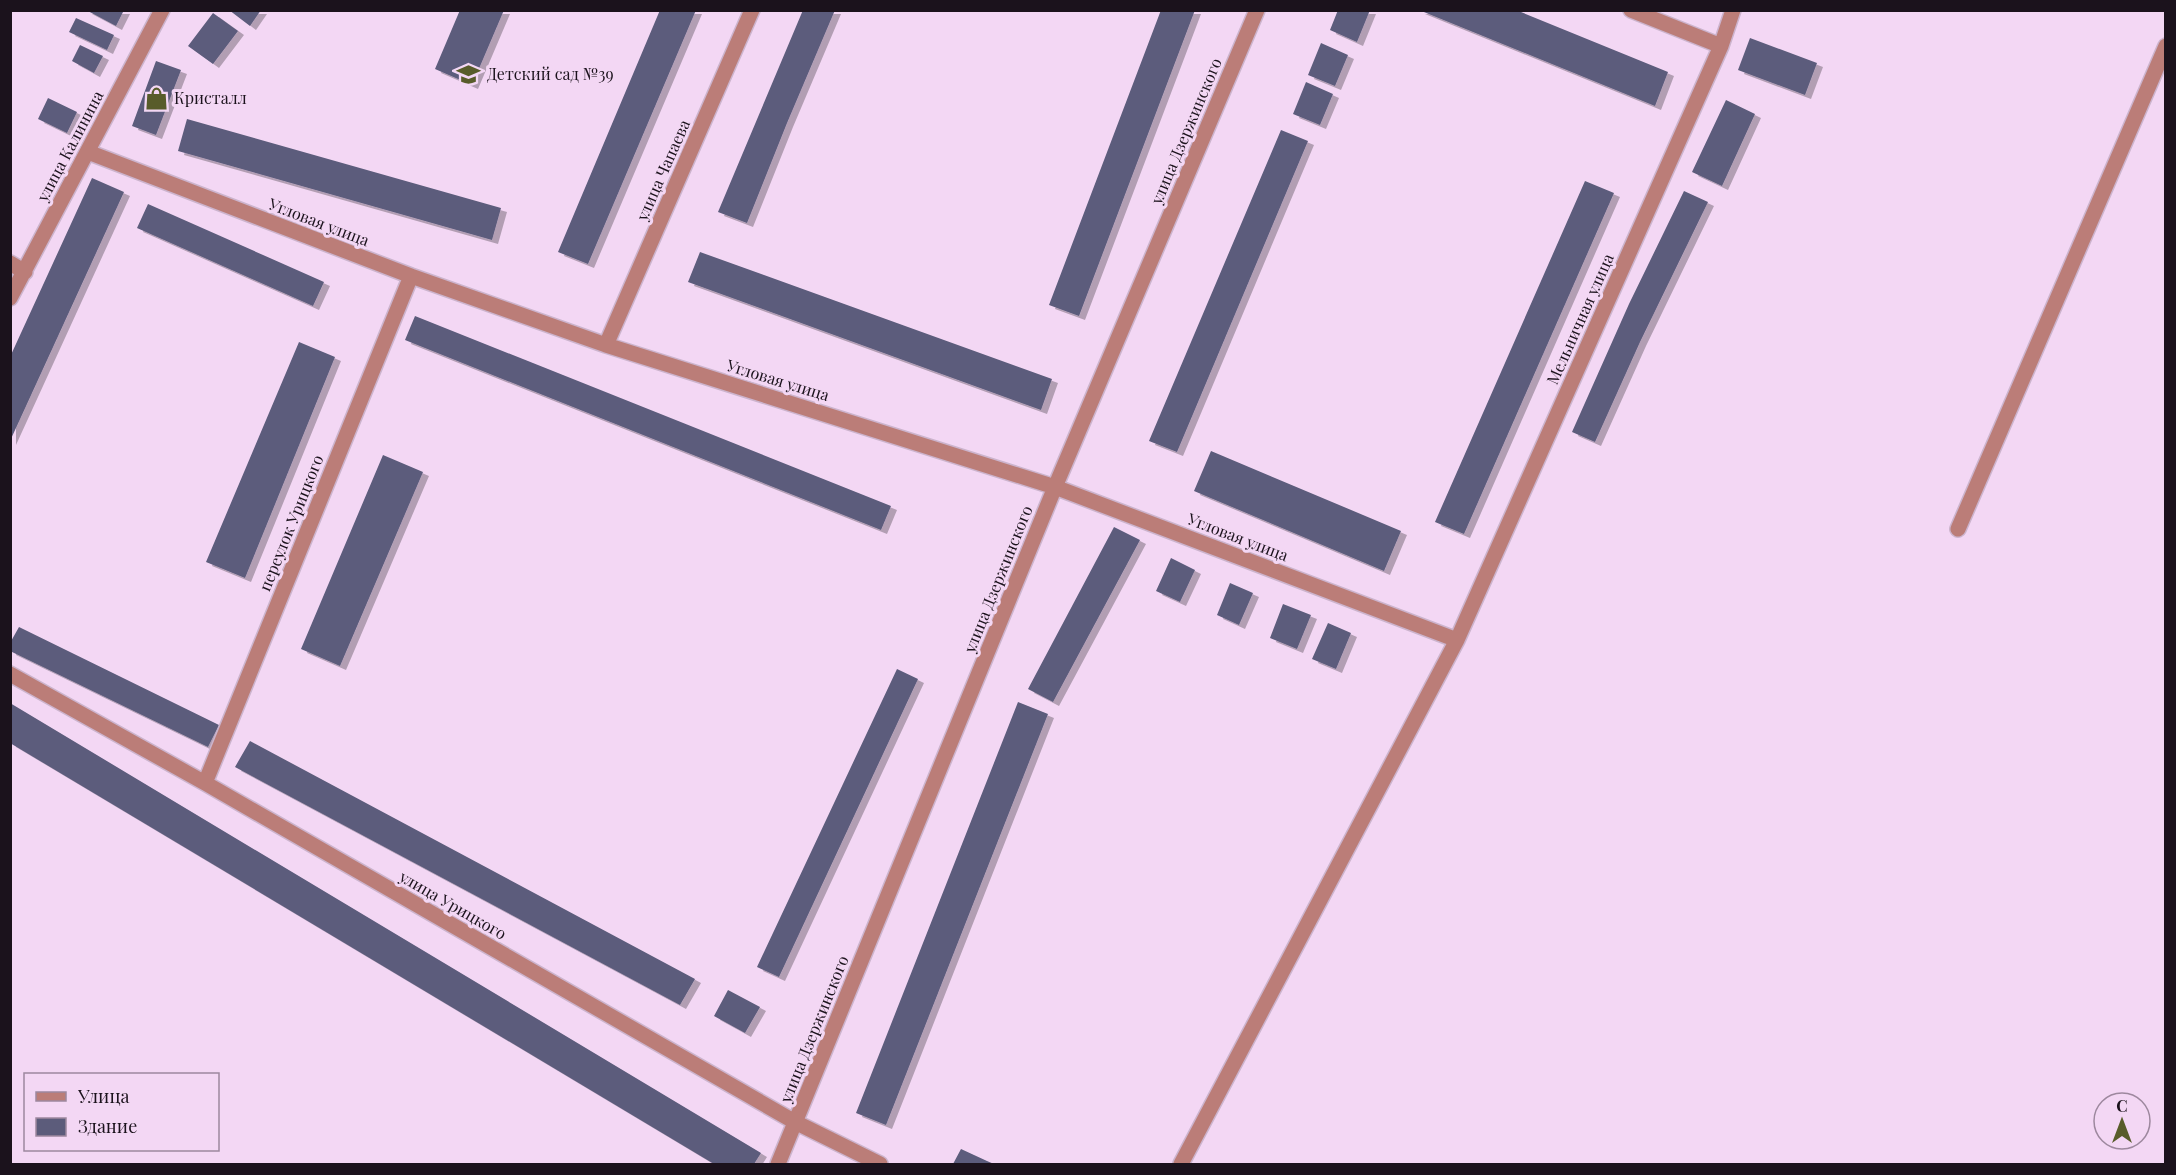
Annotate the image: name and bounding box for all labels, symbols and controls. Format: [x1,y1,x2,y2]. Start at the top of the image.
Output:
street label: улица Дзержинского [1145,54,1226,208]
school or university icon: Детский сад №39 [456,61,482,87]
place label: Детский сад №39 [487,63,614,84]
shop icon: Кристалл [143,85,169,111]
street label: улица Калинина [31,87,108,206]
place label: Кристалл [174,87,247,108]
street label: улица Чапаева [631,116,694,224]
street label: Угловая улица [265,192,373,250]
street label: Мельничная улица [1541,250,1618,387]
street label: Угловая улица [723,354,832,405]
street label: переулок Урицкого [254,451,328,594]
street label: улица Дзержинского [958,502,1037,656]
street label: Угловая улица [1184,507,1292,565]
street label: улица Урицкого [395,865,511,944]
street label: улица Дзержинского [774,952,853,1106]
legend [24,1073,219,1151]
text: Улица [77,1084,129,1108]
north arrow [2092,1091,2152,1151]
text: С [2116,1095,2128,1116]
text: Здание [78,1114,137,1138]

